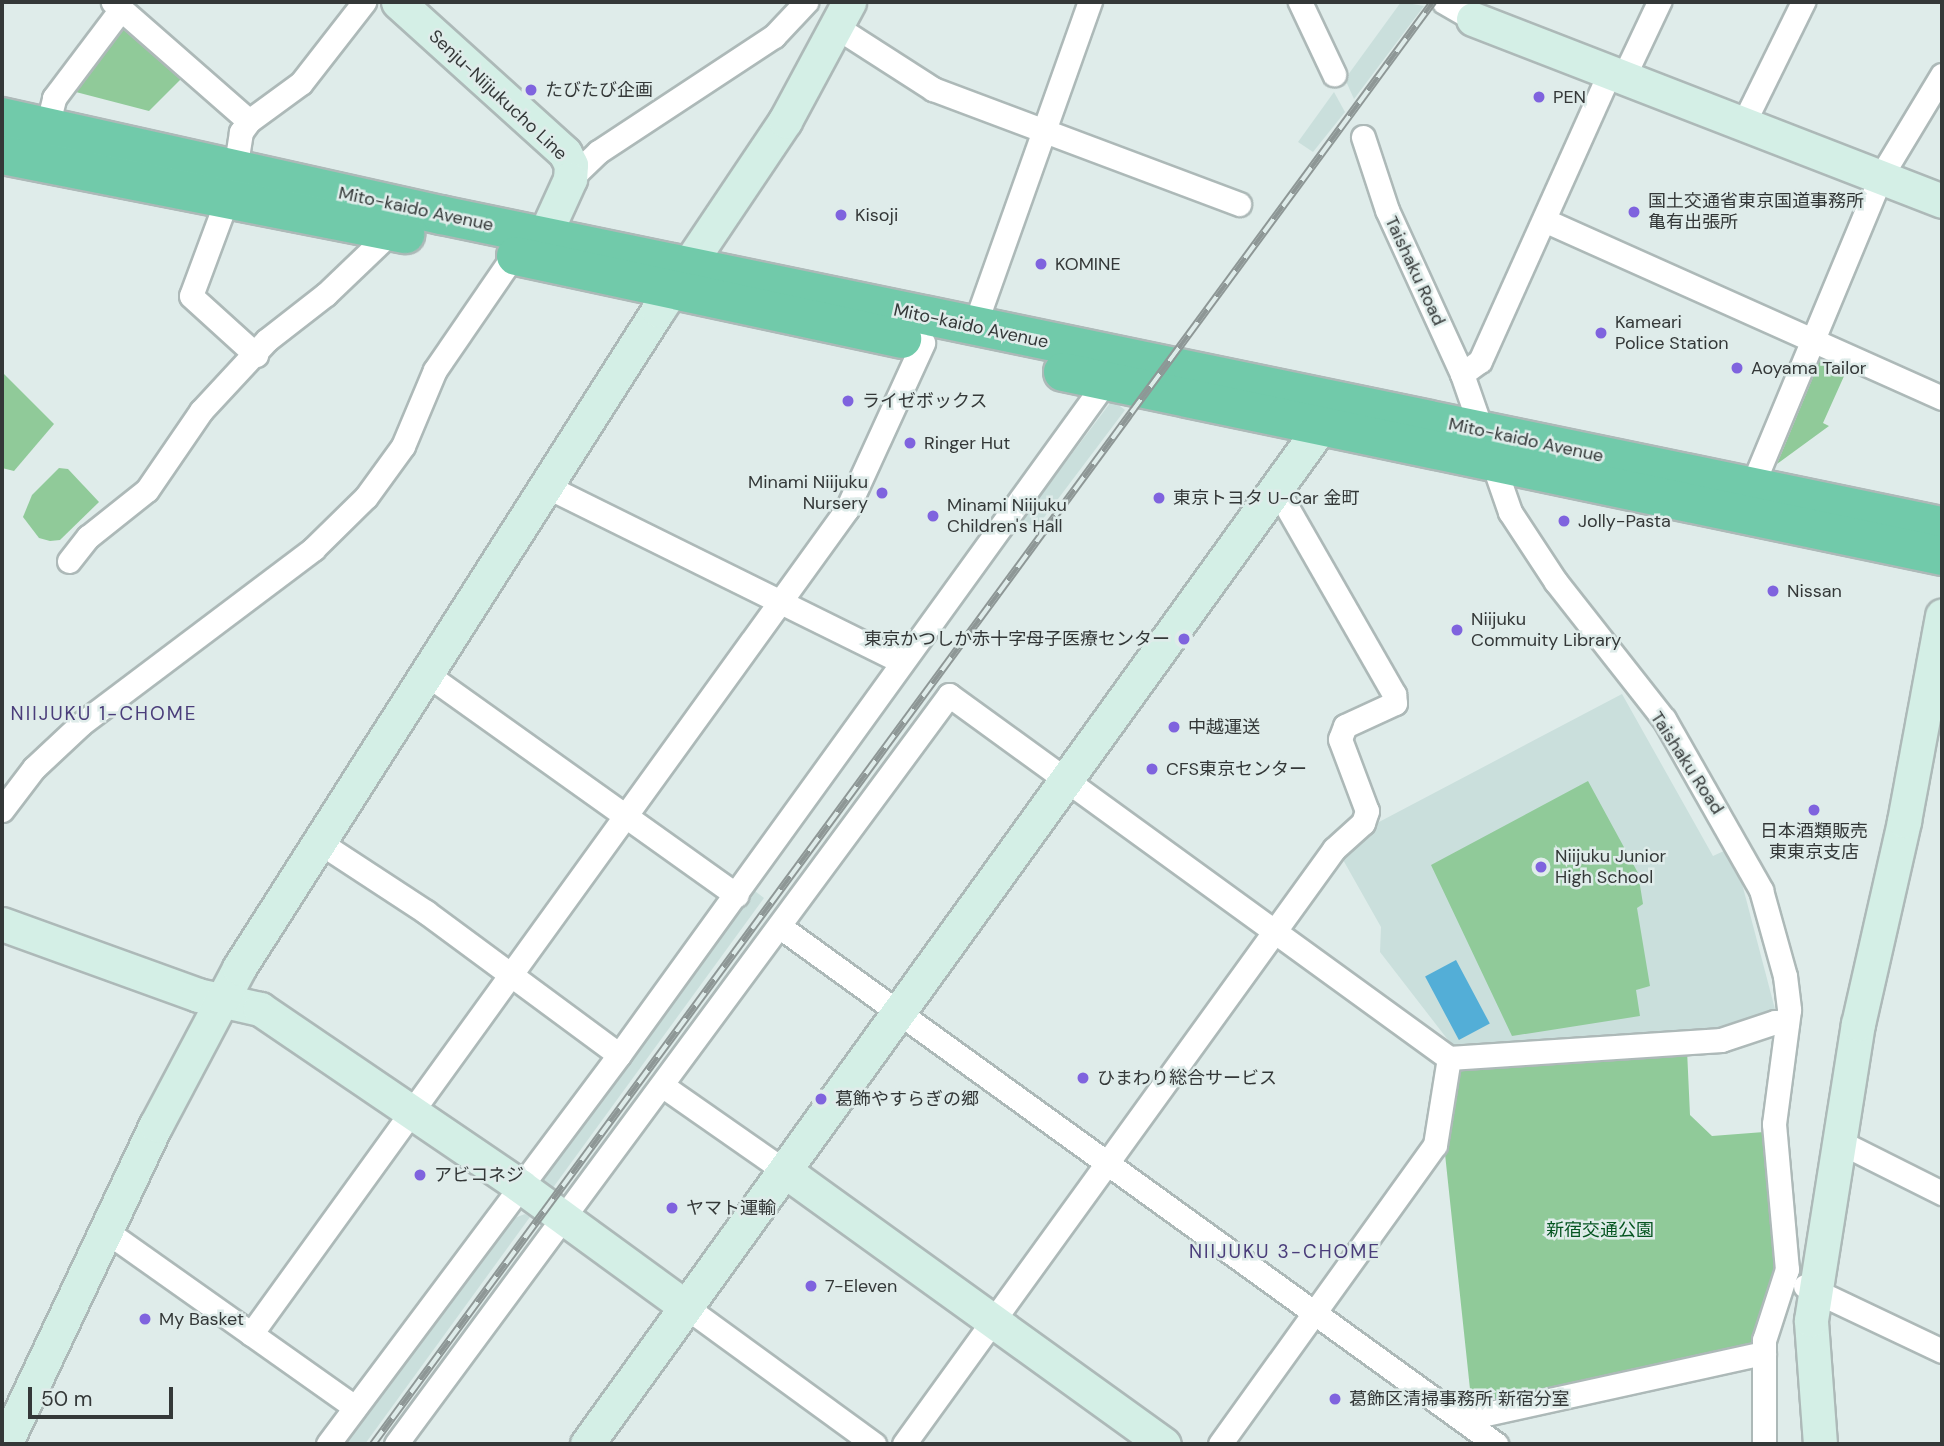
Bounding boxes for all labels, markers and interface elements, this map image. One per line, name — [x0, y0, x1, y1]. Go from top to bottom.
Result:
street label: Senju-Niijukucho Line — [424, 25, 572, 165]
place label: たびたび企画 — [545, 79, 653, 101]
marker: たびたび企画 — [523, 82, 539, 98]
place label: PEN — [1553, 86, 1586, 108]
marker: PEN — [1531, 89, 1547, 105]
street label: Mito-kaido Avenue — [337, 182, 495, 236]
place label: 国土交通省東京国道事務所 亀有出張所 — [1648, 191, 1864, 234]
place label: Kisoji — [855, 204, 898, 226]
marker: 国土交通省東京国道事務所 亀有出張所 — [1626, 204, 1642, 220]
marker: Kisoji — [833, 207, 849, 223]
street label: Taishaku Road — [1380, 213, 1450, 329]
place label: KOMINE — [1055, 253, 1121, 275]
marker: KOMINE — [1033, 256, 1049, 272]
street label: Mito-kaido Avenue — [892, 299, 1050, 353]
place label: Kameari Police Station — [1615, 312, 1729, 354]
marker: Kameari Police Station — [1593, 325, 1609, 341]
place label: Aoyama Tailor — [1751, 357, 1867, 379]
marker: Aoyama Tailor — [1729, 360, 1745, 376]
place label: ライゼボックス — [862, 390, 988, 412]
marker: ライゼボックス — [840, 393, 856, 409]
street label: Mito-kaido Avenue — [1447, 413, 1605, 467]
place label: Ringer Hut — [924, 432, 1010, 454]
marker: Ringer Hut — [902, 435, 918, 451]
place label: Minami Niijuku Nursery — [748, 472, 868, 514]
marker: Minami Niijuku Nursery — [874, 485, 890, 501]
place label: 東京トヨタ U-Car 金町 — [1173, 487, 1359, 509]
marker: 東京トヨタ U-Car 金町 — [1151, 490, 1167, 506]
place label: Minami Niijuku Children's Hall — [947, 495, 1067, 538]
marker: Minami Niijuku Children's Hall — [925, 508, 941, 524]
place label: Jolly-Pasta — [1578, 510, 1671, 532]
marker: Jolly-Pasta — [1556, 513, 1572, 529]
place label: Nissan — [1787, 580, 1842, 602]
marker: Nissan — [1765, 583, 1781, 599]
place label: Niijuku Commuity Library — [1471, 609, 1621, 652]
marker: Niijuku Commuity Library — [1449, 622, 1465, 638]
place label: 東京かつしか赤十字母子医療センター — [864, 628, 1170, 650]
marker: 東京かつしか赤十字母子医療センター — [1176, 631, 1192, 647]
district label: NIIJUKU 1-CHOME — [12, 703, 196, 725]
street label: Taishaku Road — [1646, 708, 1728, 818]
place label: 中越運送 — [1188, 716, 1260, 738]
marker: 中越運送 — [1166, 719, 1182, 735]
place label: CFS東京センター — [1166, 758, 1307, 780]
marker: CFS東京センター — [1144, 761, 1160, 777]
marker: 日本酒類販売 東東京支店 — [1806, 802, 1822, 818]
place label: 日本酒類販売 東東京支店 — [1760, 821, 1868, 864]
place label: Niijuku Junior High School — [1555, 846, 1666, 888]
marker: Niijuku Junior High School — [1533, 859, 1549, 875]
place label: ひまわり総合サービス — [1097, 1067, 1277, 1089]
marker: ひまわり総合サービス — [1075, 1070, 1091, 1086]
place label: 葛飾やすらぎの郷 — [835, 1088, 979, 1110]
marker: 葛飾やすらぎの郷 — [813, 1091, 829, 1107]
place label: アビコネジ — [434, 1164, 524, 1186]
marker: アビコネジ — [412, 1167, 428, 1183]
place label: ヤマト運輸 — [686, 1197, 776, 1219]
marker: ヤマト運輸 — [664, 1200, 680, 1216]
park label: 新宿交通公園 — [1546, 1219, 1654, 1241]
district label: NIIJUKU 3-CHOME — [1191, 1241, 1379, 1263]
place label: 7-Eleven — [825, 1275, 897, 1297]
marker: 7-Eleven — [803, 1278, 819, 1294]
place label: My Basket — [159, 1308, 244, 1330]
marker: My Basket — [137, 1311, 153, 1327]
scale bar — [32, 1372, 177, 1416]
text: 50 m — [41, 1385, 92, 1413]
place label: 葛飾区清掃事務所 新宿分室 — [1349, 1388, 1570, 1410]
marker: 葛飾区清掃事務所 新宿分室 — [1327, 1391, 1343, 1407]

